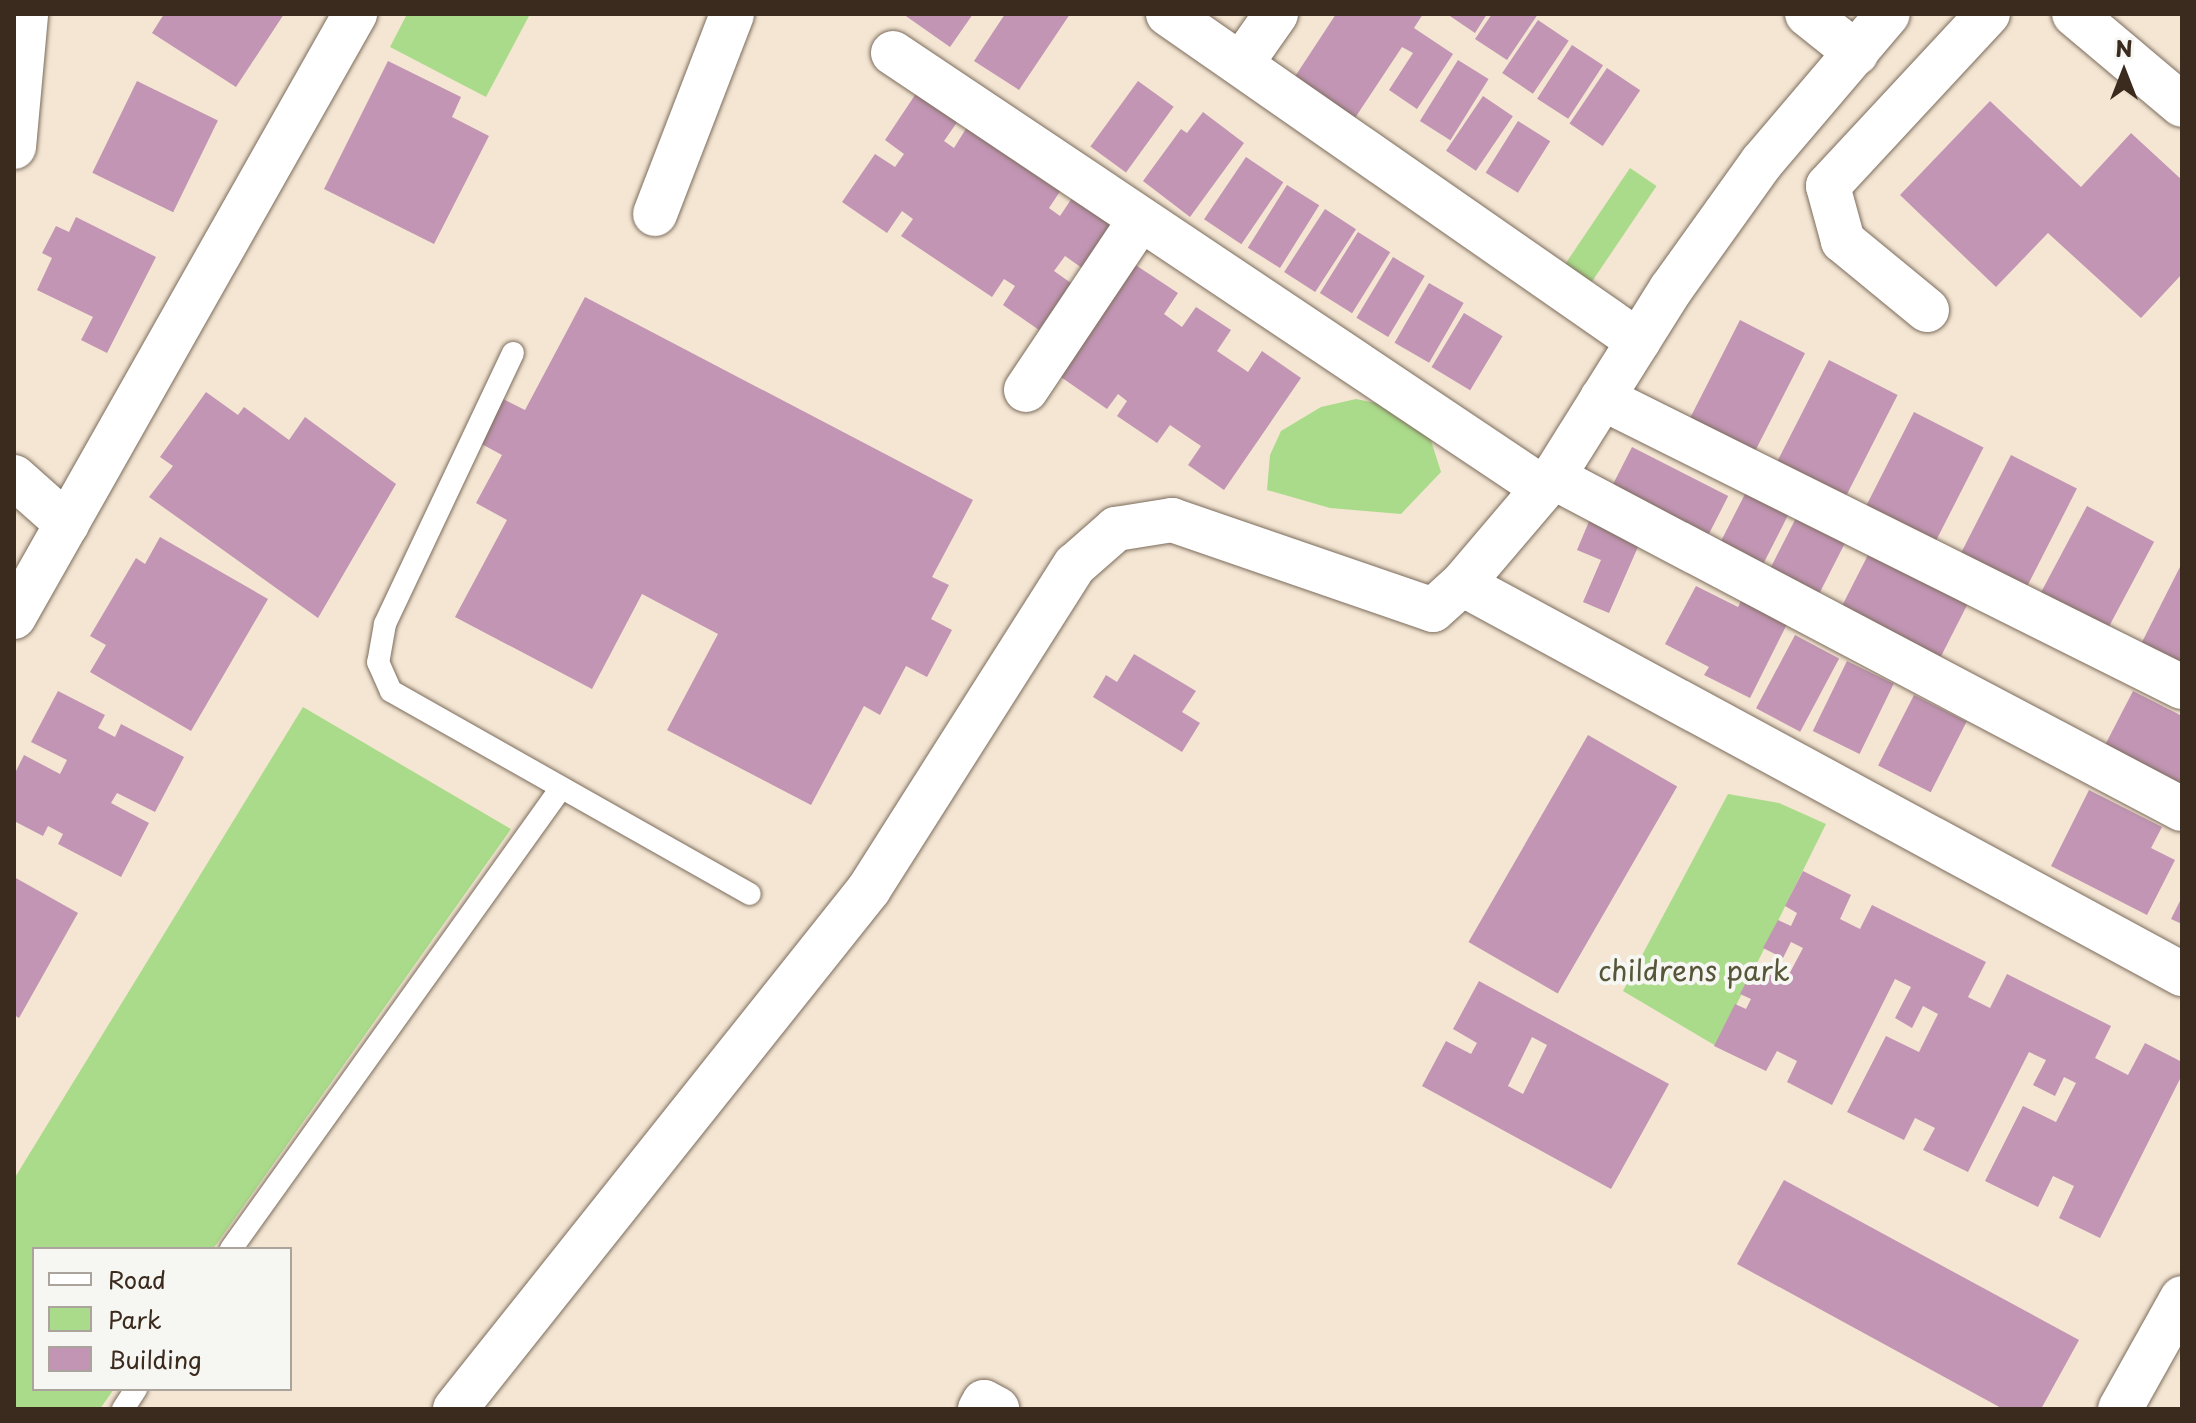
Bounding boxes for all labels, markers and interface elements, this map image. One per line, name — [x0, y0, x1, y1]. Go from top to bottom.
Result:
text: N — [2115, 31, 2133, 64]
north arrow — [2084, 32, 2164, 112]
park label: childrens park — [1599, 953, 1789, 987]
legend — [32, 1247, 292, 1391]
text: Road — [108, 1261, 166, 1297]
text: Park — [108, 1301, 162, 1337]
text: Building — [108, 1341, 202, 1377]

